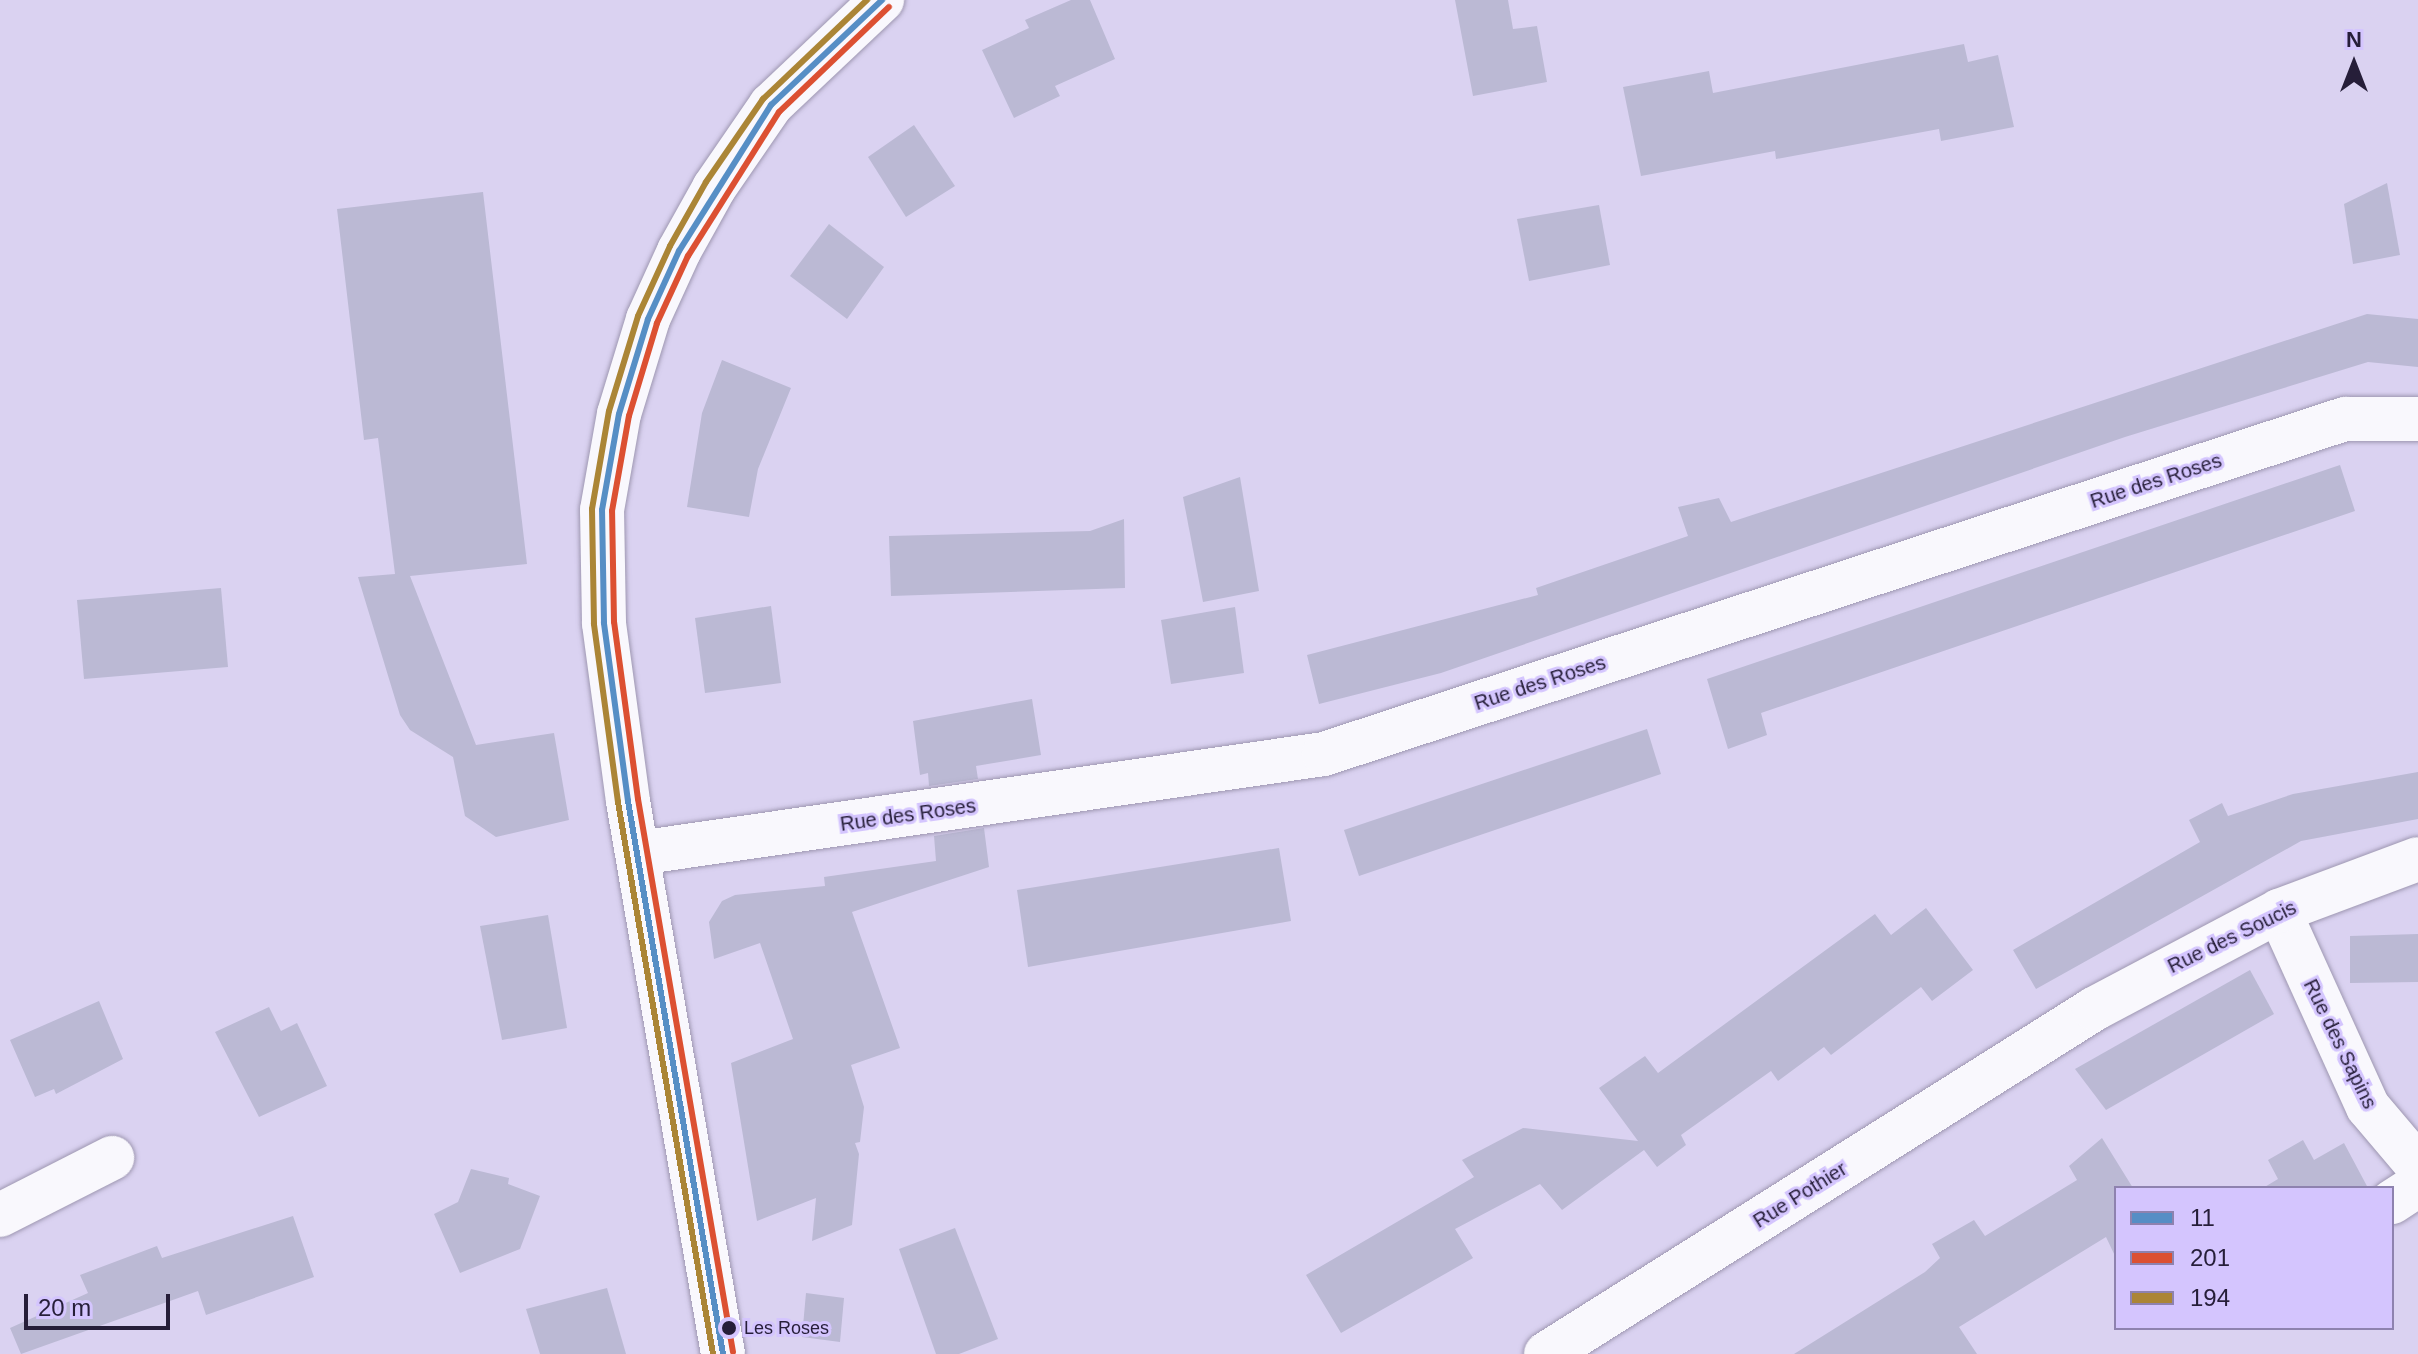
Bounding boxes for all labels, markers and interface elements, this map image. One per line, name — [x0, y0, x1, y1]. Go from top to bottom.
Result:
north arrow — [2314, 24, 2394, 104]
text: N — [2346, 27, 2362, 52]
street label: Rue des Roses — [2087, 448, 2225, 514]
street label: Rue des Roses — [1471, 650, 1609, 716]
street label: Rue des Roses — [839, 794, 977, 836]
street label: Rue des Soucis — [2164, 896, 2300, 978]
street label: Rue des Sapins — [2298, 975, 2382, 1113]
street label: Rue Pothier — [1749, 1157, 1851, 1233]
legend — [2114, 1186, 2394, 1330]
text: 11 — [2190, 1204, 2215, 1231]
text: 201 — [2190, 1244, 2230, 1271]
scale bar — [28, 1278, 174, 1328]
text: 194 — [2190, 1284, 2230, 1311]
text: 20 m — [38, 1294, 91, 1321]
place label: Les Roses — [744, 1317, 829, 1339]
marker: Les Roses — [721, 1320, 737, 1336]

